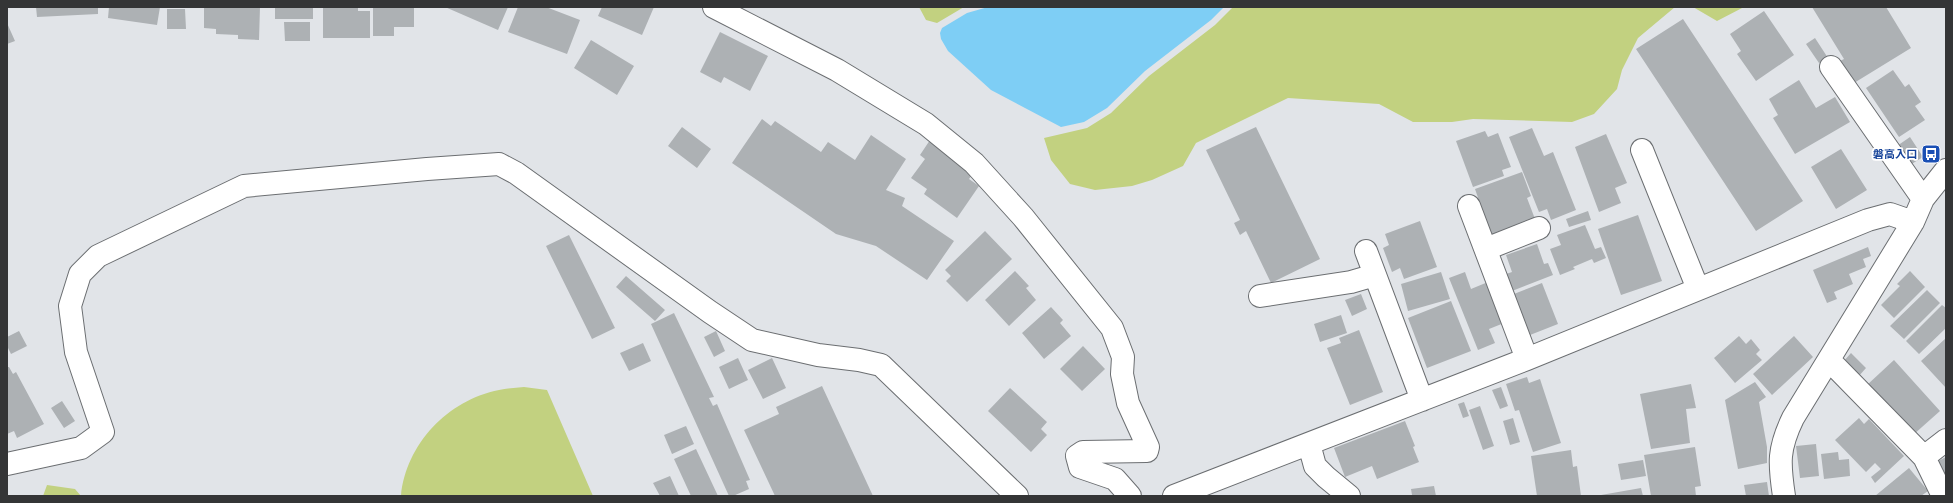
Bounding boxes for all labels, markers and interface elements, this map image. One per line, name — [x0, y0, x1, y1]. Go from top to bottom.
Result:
bus stop icon: 磐高入口 — [1920, 143, 1942, 165]
place label: 磐高入口 — [1873, 148, 1917, 161]

